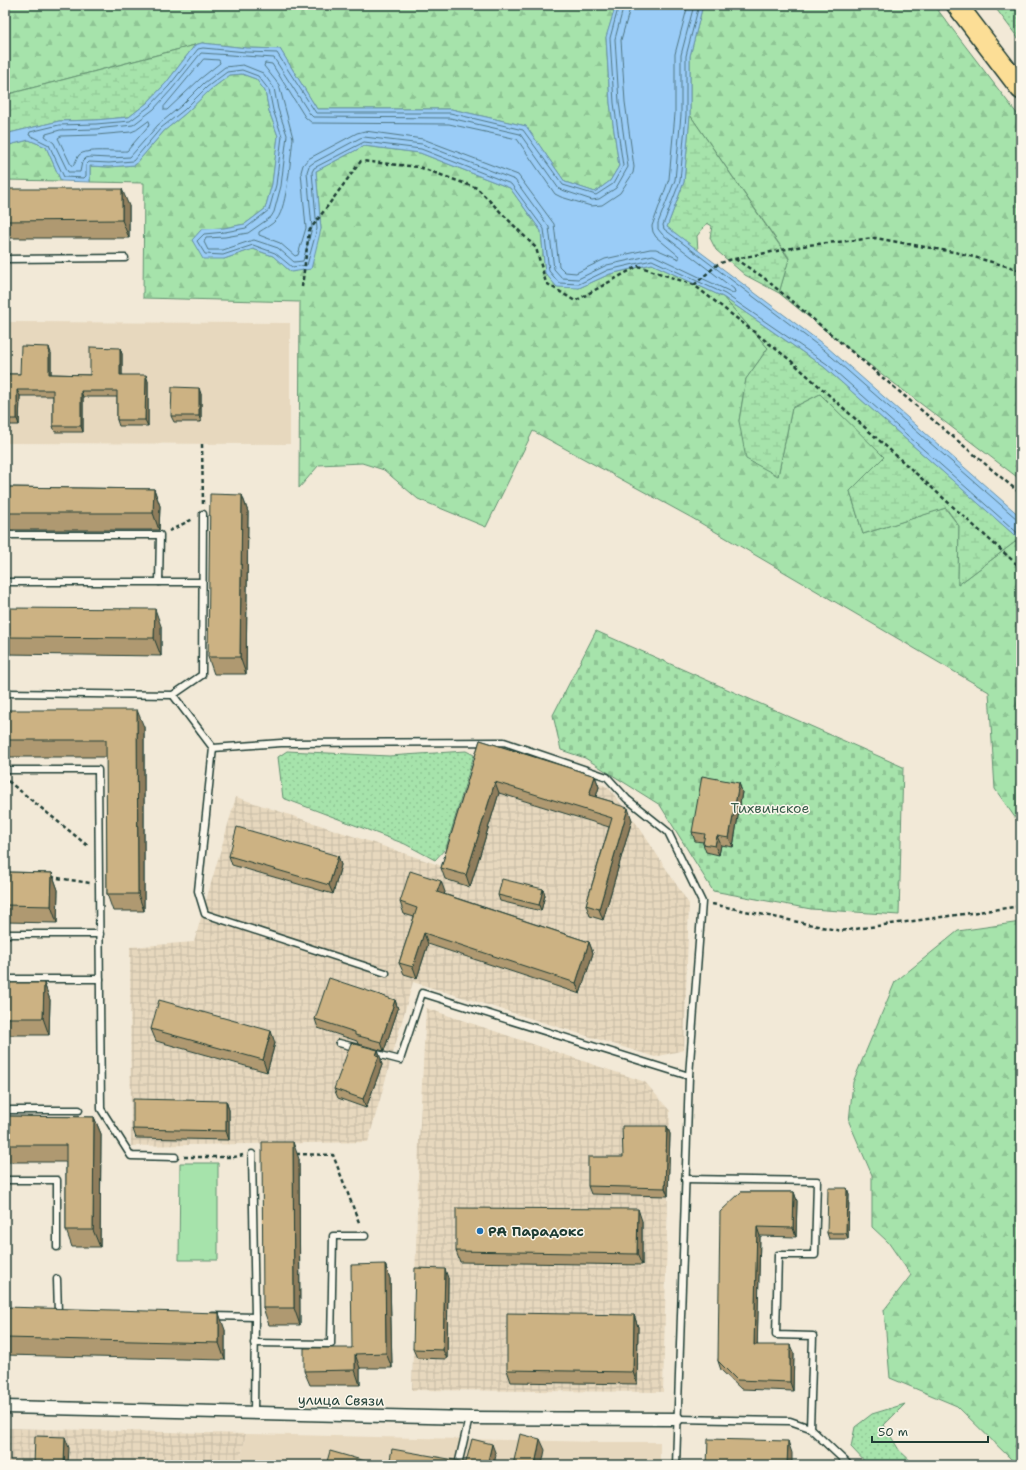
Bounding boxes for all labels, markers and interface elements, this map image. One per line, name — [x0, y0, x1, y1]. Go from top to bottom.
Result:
park label: Тихвинское — [731, 799, 809, 817]
place label: РА Парадокс — [488, 1222, 584, 1240]
marker: РА Парадокс — [475, 1226, 485, 1236]
street label: улица Связи — [298, 1390, 384, 1410]
scale bar — [872, 1418, 988, 1444]
text: 50 m — [878, 1424, 908, 1440]

